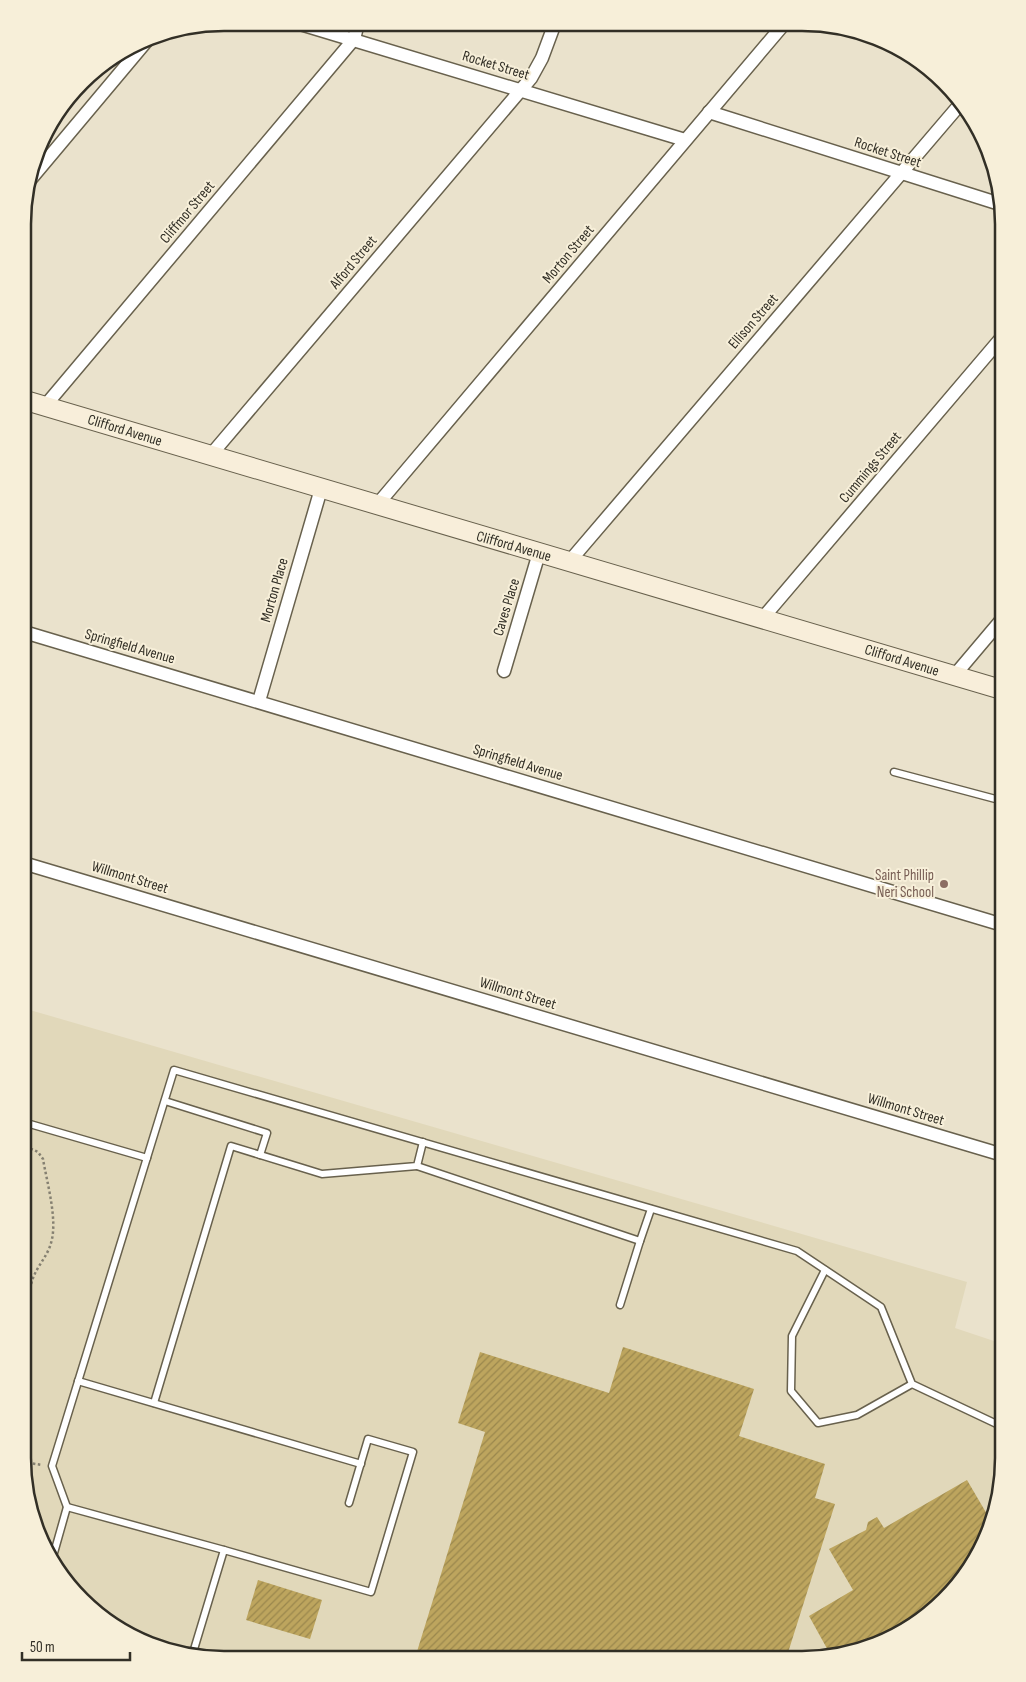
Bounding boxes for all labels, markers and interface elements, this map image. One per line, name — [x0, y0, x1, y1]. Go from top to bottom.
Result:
street label: Rocket Street — [460, 46, 532, 85]
street label: Rocket Street — [852, 133, 924, 172]
street label: Cliffmor Street — [156, 177, 219, 248]
street label: Morton Street — [538, 221, 599, 288]
street label: Alford Street — [325, 231, 381, 294]
street label: Ellison Street — [724, 290, 783, 353]
street label: Clifford Avenue — [85, 410, 164, 451]
street label: Cummings Street — [835, 427, 906, 507]
street label: Clifford Avenue — [474, 527, 554, 566]
street label: Morton Place — [256, 556, 293, 624]
street label: Caves Place — [489, 576, 524, 638]
street label: Springfield Avenue — [83, 625, 177, 668]
street label: Clifford Avenue — [862, 640, 941, 681]
street label: Springfield Avenue — [471, 740, 565, 785]
street label: Willmont Street — [89, 857, 171, 898]
place label: Saint Phillip Neri School — [875, 866, 934, 902]
marker: Saint Phillip Neri School — [938, 878, 950, 890]
street label: Willmont Street — [477, 973, 559, 1014]
street label: Willmont Street — [865, 1089, 947, 1130]
scale bar — [22, 1630, 130, 1662]
text: 50 m — [30, 1638, 55, 1657]

